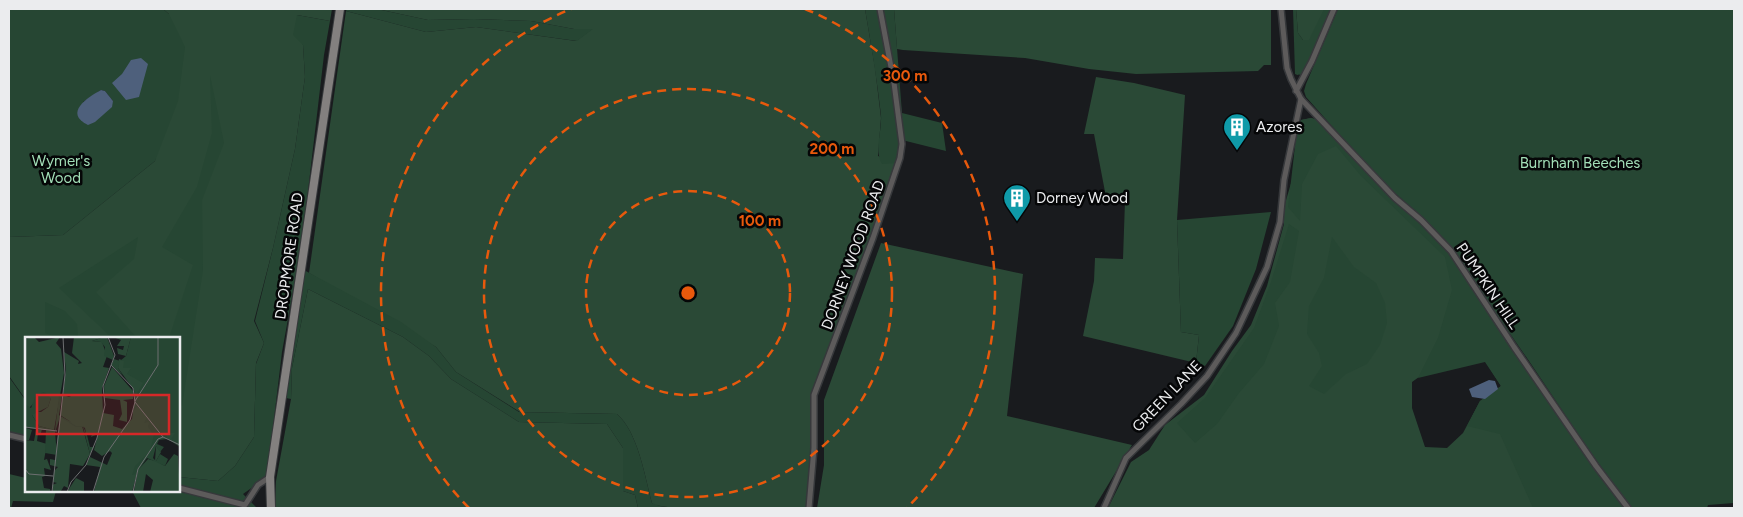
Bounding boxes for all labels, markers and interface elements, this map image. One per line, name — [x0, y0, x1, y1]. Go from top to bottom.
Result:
text: 300 m — [883, 67, 927, 85]
building icon: Azores — [1222, 112, 1252, 151]
place label: Azores — [1256, 118, 1302, 136]
text: 200 m — [810, 140, 854, 158]
park label: Wymer's Wood — [32, 152, 90, 187]
park label: Burnham Beeches — [1520, 154, 1640, 172]
street label: DORNEY WOOD ROAD — [818, 178, 888, 332]
building icon: Dorney Wood — [1002, 183, 1032, 222]
place label: Dorney Wood — [1036, 189, 1128, 207]
street label: DROPMORE ROAD — [271, 191, 307, 321]
text: 100 m — [739, 212, 781, 230]
street label: PUMPKIN HILL — [1453, 239, 1524, 333]
centre of rings — [679, 284, 697, 302]
inset map — [25, 337, 180, 492]
street label: GREEN LANE — [1128, 357, 1206, 435]

